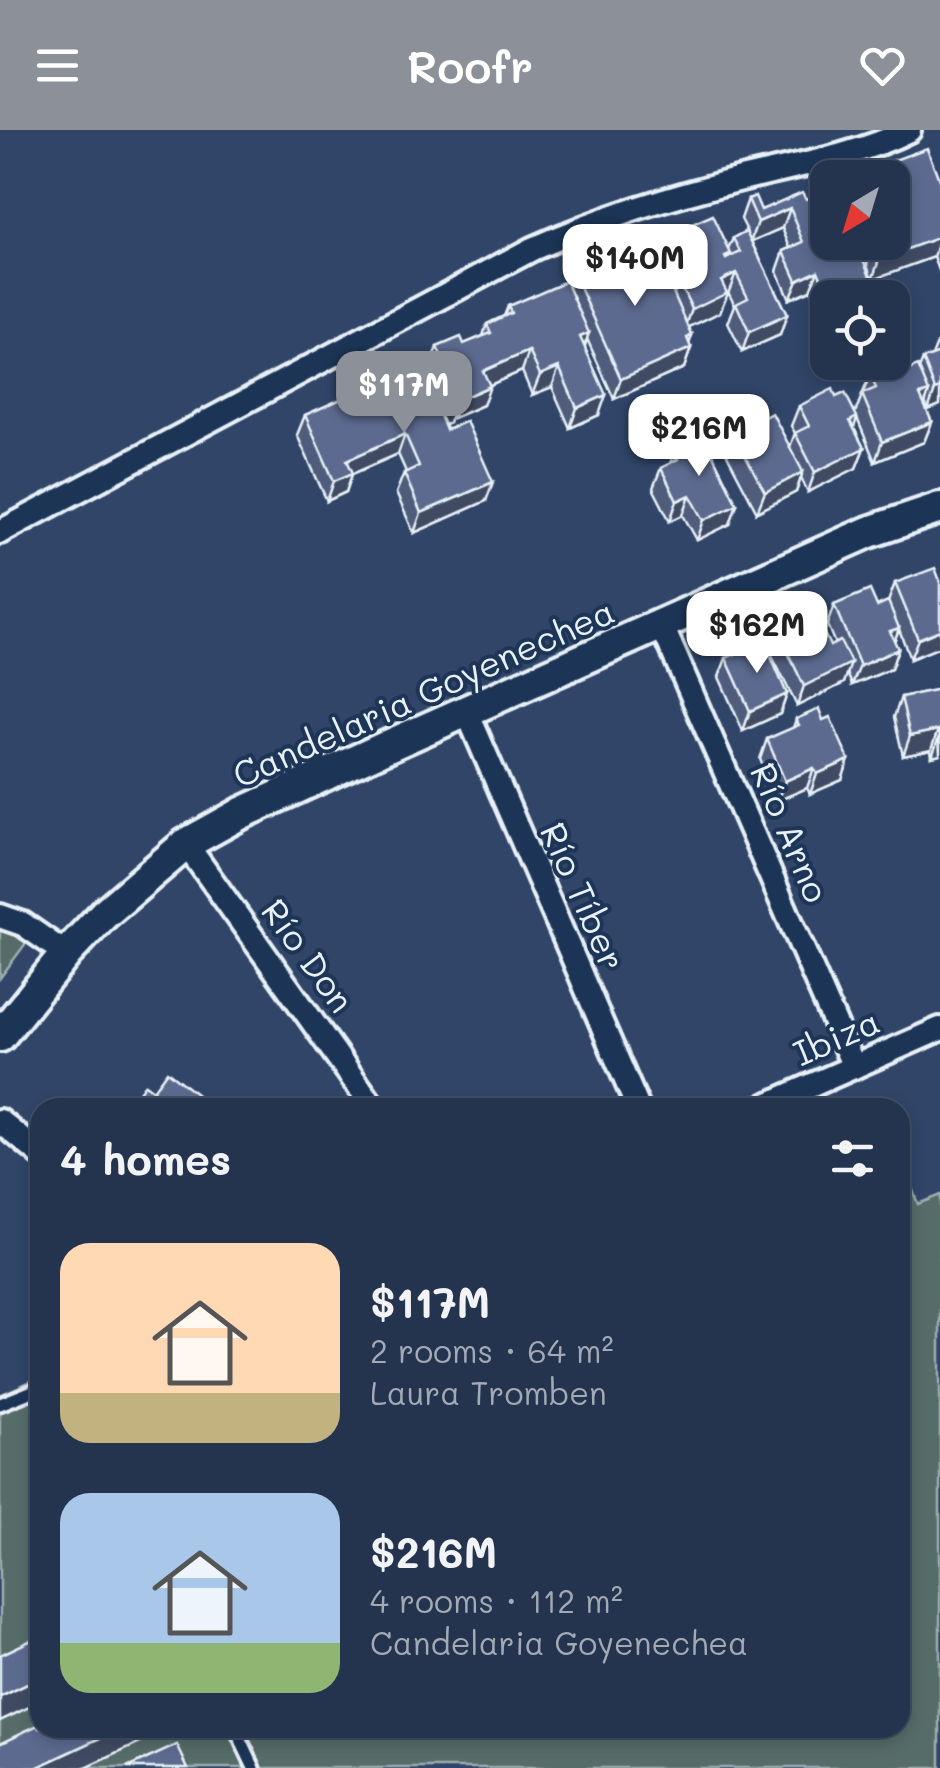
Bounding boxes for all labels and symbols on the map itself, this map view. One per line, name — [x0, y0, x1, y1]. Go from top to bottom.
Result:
north arrow — [810, 160, 910, 260]
pin: $140M — [565, 224, 705, 309]
pin: $117M — [334, 351, 474, 436]
pin: $216M — [629, 394, 769, 479]
street label: Candelaria Goyenechea — [225, 587, 621, 797]
pin: $162M — [687, 591, 827, 676]
street label: Río Arno — [741, 755, 841, 909]
street label: Río Tíber — [531, 815, 637, 977]
street label: Río Don — [252, 889, 366, 1021]
street label: Ibiza — [786, 997, 886, 1075]

